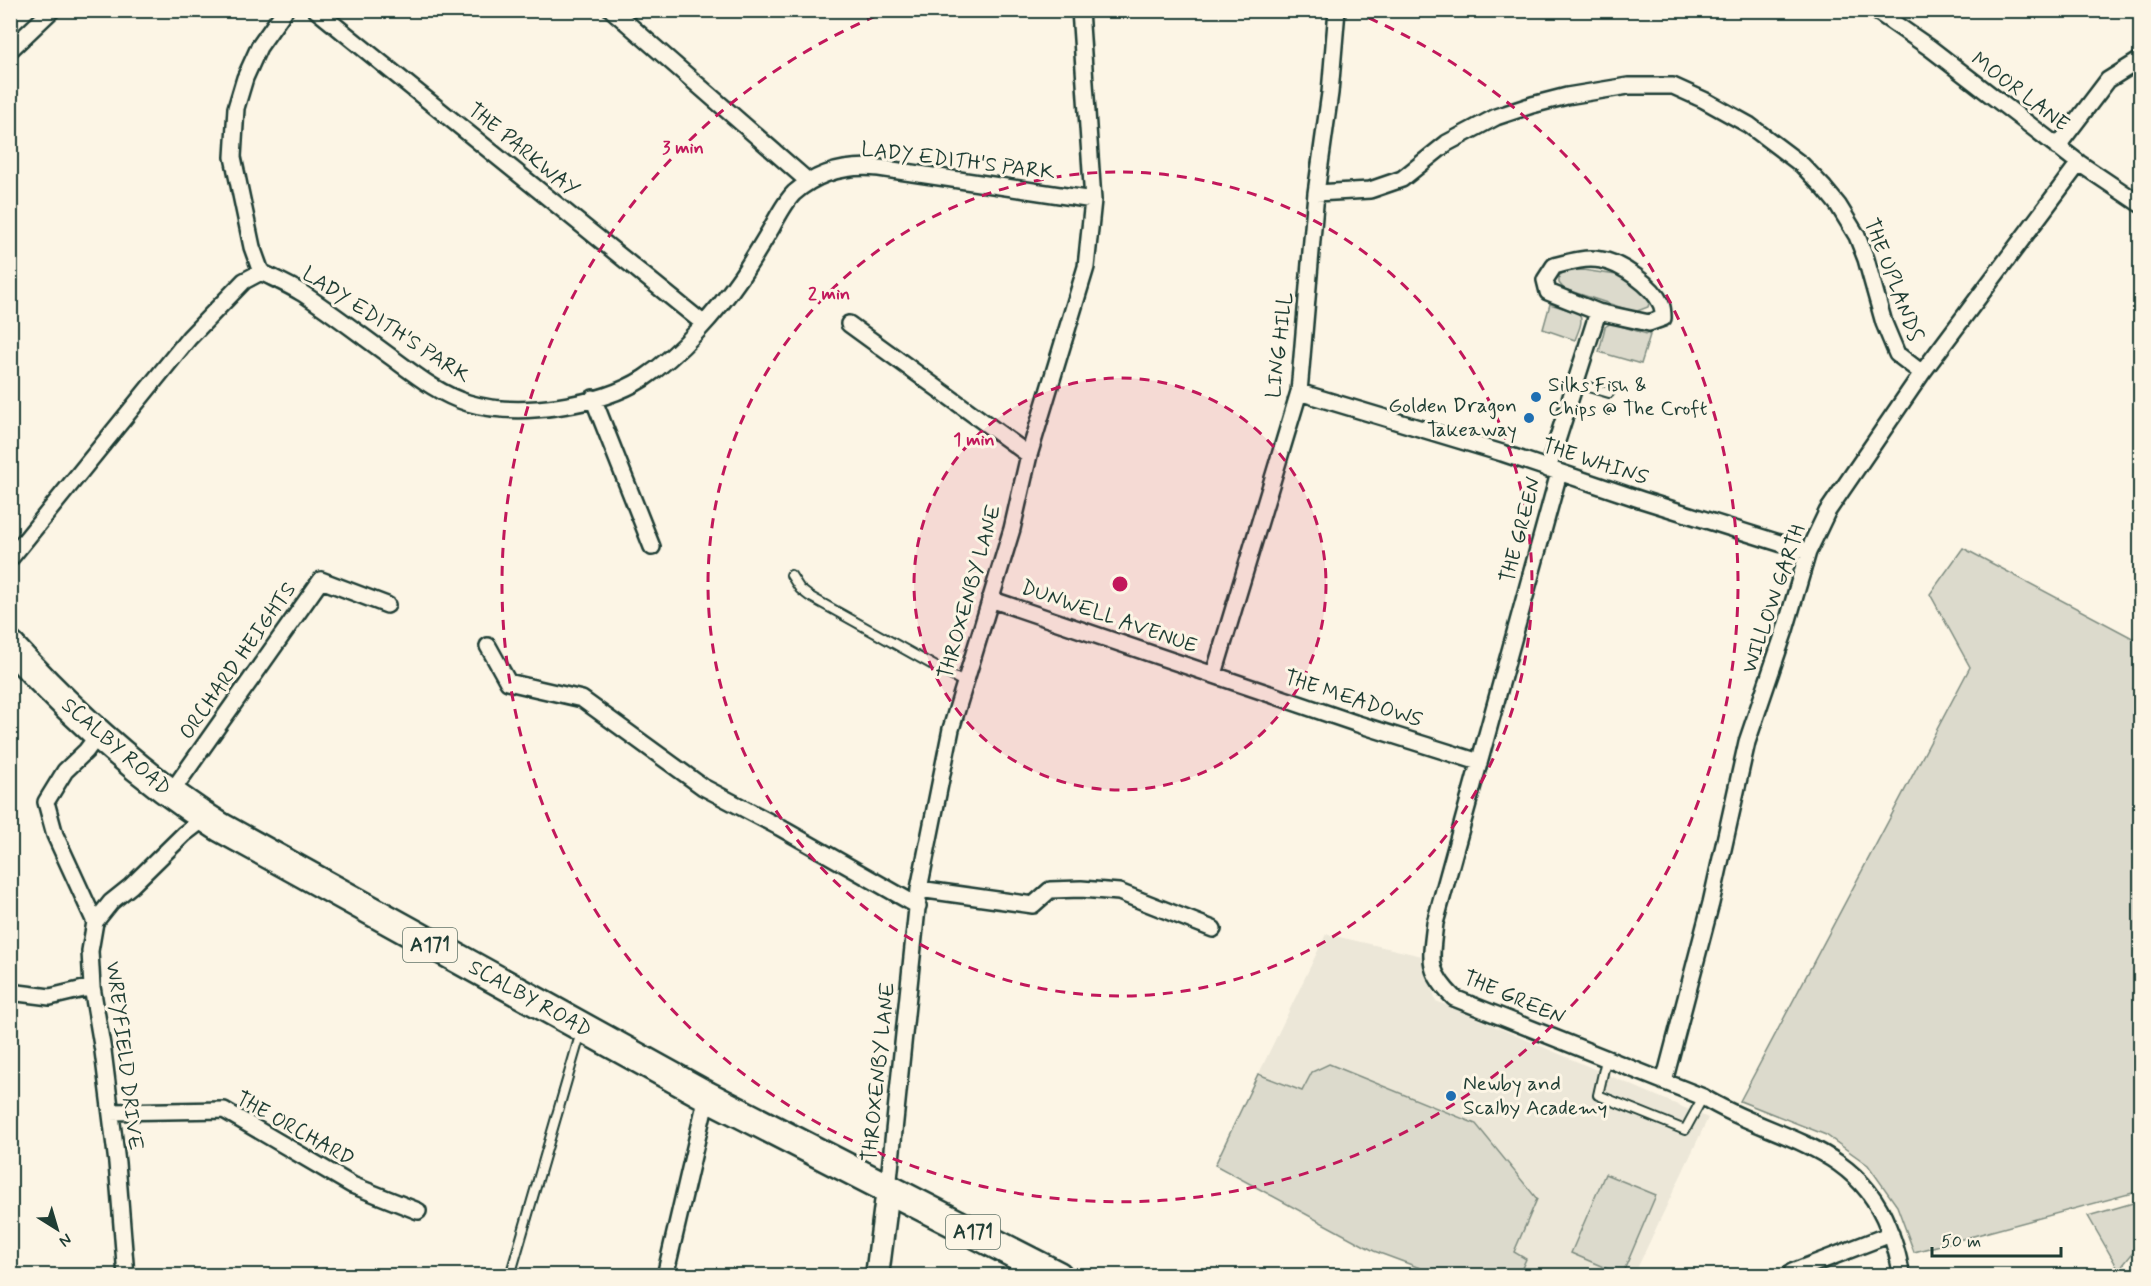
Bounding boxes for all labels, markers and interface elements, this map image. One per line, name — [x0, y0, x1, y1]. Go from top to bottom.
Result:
street label: MOOR LANE — [1965, 46, 2075, 138]
street label: THE PARKWAY — [461, 96, 585, 204]
street label: LADY EDITH'S PARK — [860, 135, 1057, 187]
text: 3 min — [662, 136, 704, 160]
street label: THE UPLANDS — [1857, 214, 1929, 346]
street label: LADY EDITH'S PARK — [297, 260, 476, 390]
text: 2 min — [808, 282, 850, 306]
street label: LING HILL — [1260, 290, 1300, 400]
place label: Silks Fish & Chips @ The Croft — [1548, 371, 1708, 423]
marker: Silks Fish & Chips @ The Croft — [1529, 390, 1543, 404]
place label: Golden Dragon Takeaway — [1388, 392, 1517, 444]
marker: Golden Dragon Takeaway — [1522, 411, 1536, 425]
text: 1 min — [953, 428, 995, 452]
street label: THE WHINS — [1538, 432, 1652, 492]
street label: THE GREEN — [1493, 474, 1549, 586]
street label: THROXENBY LANE — [932, 501, 1008, 683]
street label: WILLOW GARTH — [1735, 521, 1813, 677]
street label: DUNWELL AVENUE — [1017, 574, 1201, 660]
centre of rings — [1110, 574, 1130, 594]
street label: ORCHARD HEIGHTS — [173, 577, 303, 745]
street label: THE MEADOWS — [1280, 664, 1426, 735]
street label: SCALBY ROAD — [55, 692, 177, 802]
road number: A171 — [403, 928, 457, 962]
street label: SCALBY ROAD — [463, 954, 597, 1044]
street label: WREYFIELD DRIVE — [99, 960, 149, 1152]
street label: THE GREEN — [1459, 964, 1569, 1032]
street label: THROXENBY LANE — [856, 981, 902, 1163]
place label: Newby and Scalby Academy — [1463, 1070, 1608, 1122]
street label: THE ORCHARD — [231, 1085, 359, 1173]
marker: Newby and Scalby Academy — [1444, 1089, 1458, 1103]
north arrow — [27, 1199, 87, 1259]
road number: A171 — [946, 1215, 1000, 1249]
scale bar — [1932, 1220, 2061, 1258]
text: N — [55, 1228, 76, 1251]
text: 50 m — [1941, 1230, 1981, 1254]

